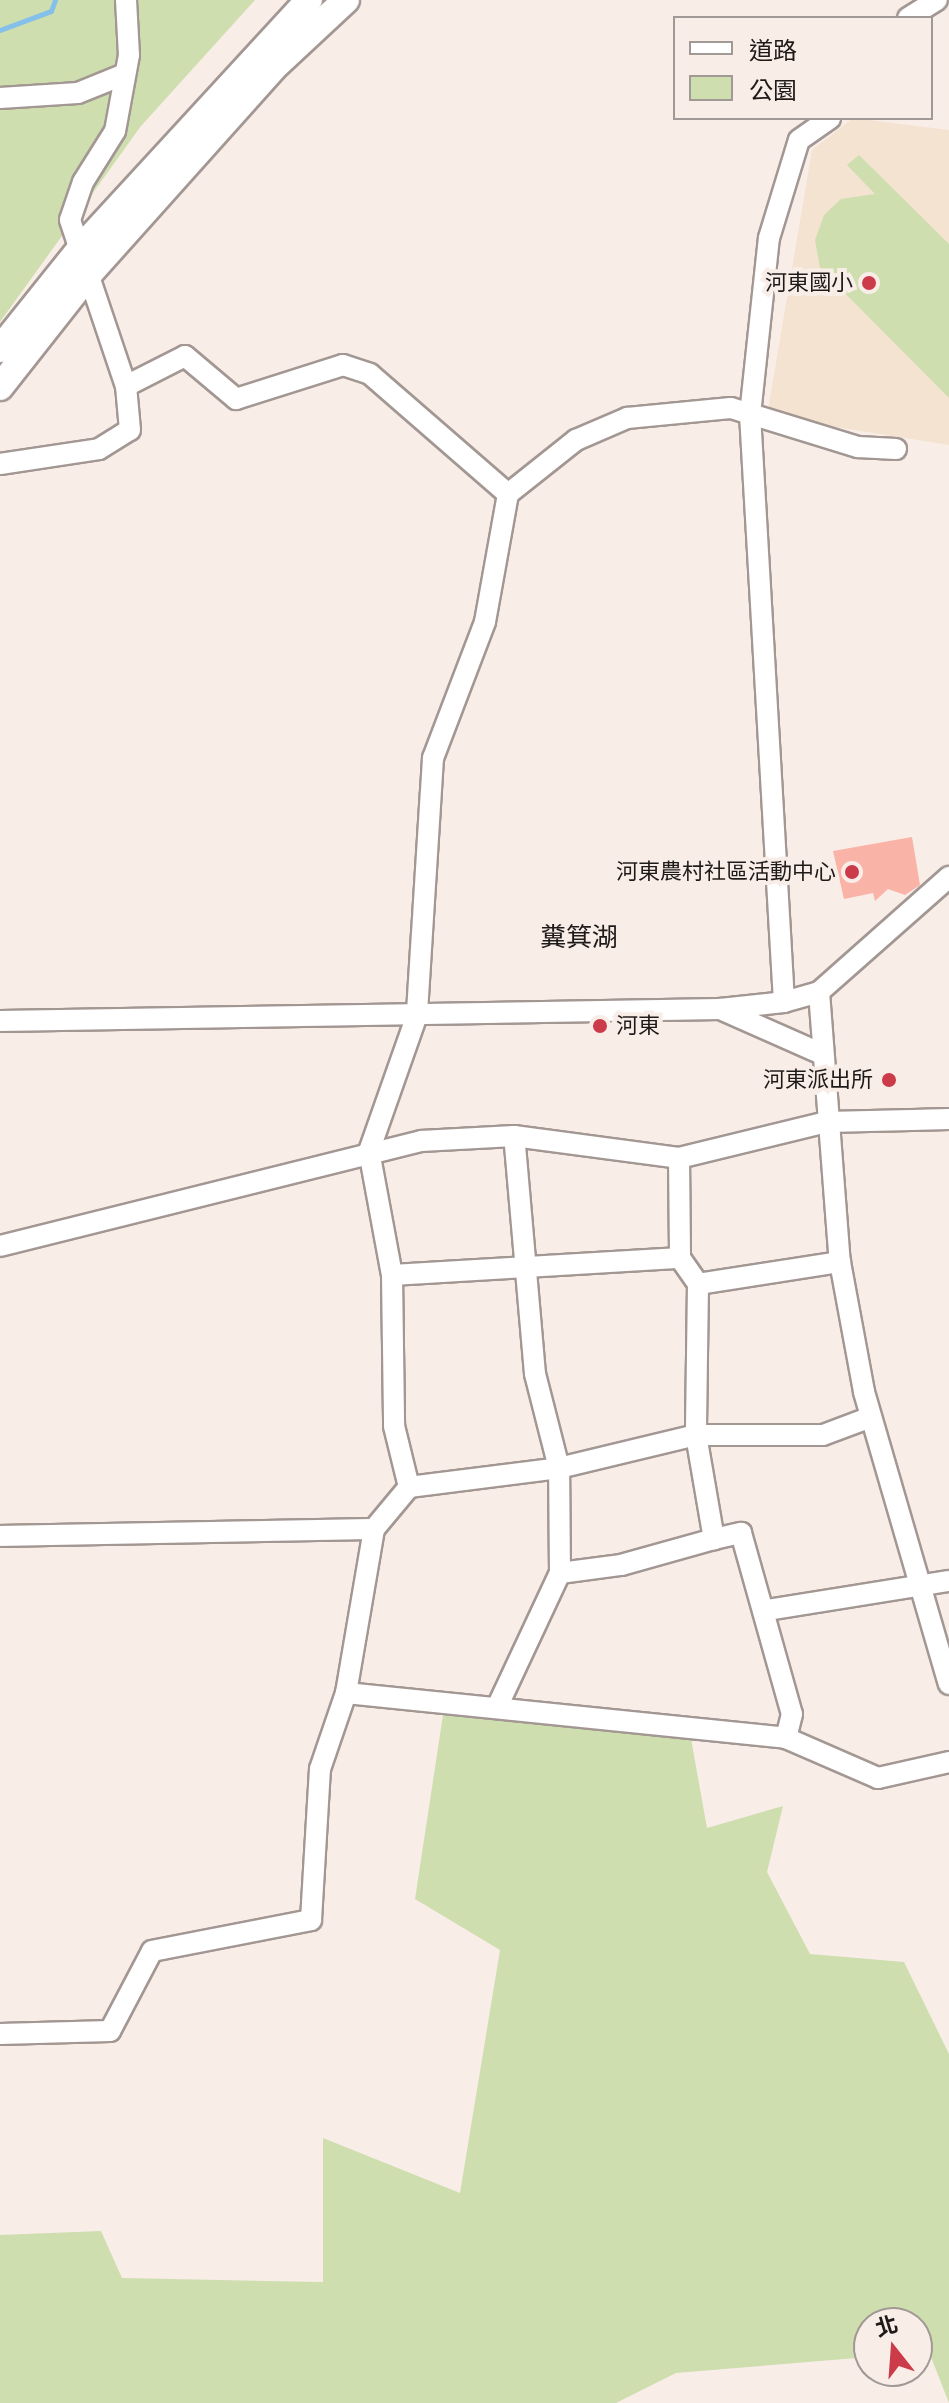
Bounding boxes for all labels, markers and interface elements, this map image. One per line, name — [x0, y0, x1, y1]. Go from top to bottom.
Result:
legend — [673, 16, 933, 120]
text: 道路 — [749, 35, 797, 66]
text: 公園 — [749, 75, 797, 106]
place label: 河東國小 — [765, 270, 853, 296]
marker: 河東國小 — [860, 274, 878, 292]
place label: 河東農村社區活動中心 — [616, 859, 836, 885]
marker: 河東農村社區活動中心 — [843, 863, 861, 881]
district label: 糞箕湖 — [540, 921, 618, 953]
place label: 河東 — [616, 1013, 660, 1039]
marker: 河東 — [591, 1017, 609, 1035]
place label: 河東派出所 — [763, 1067, 873, 1093]
marker: 河東派出所 — [880, 1071, 898, 1089]
north arrow — [853, 2307, 933, 2387]
text: 北 — [872, 2309, 901, 2343]

